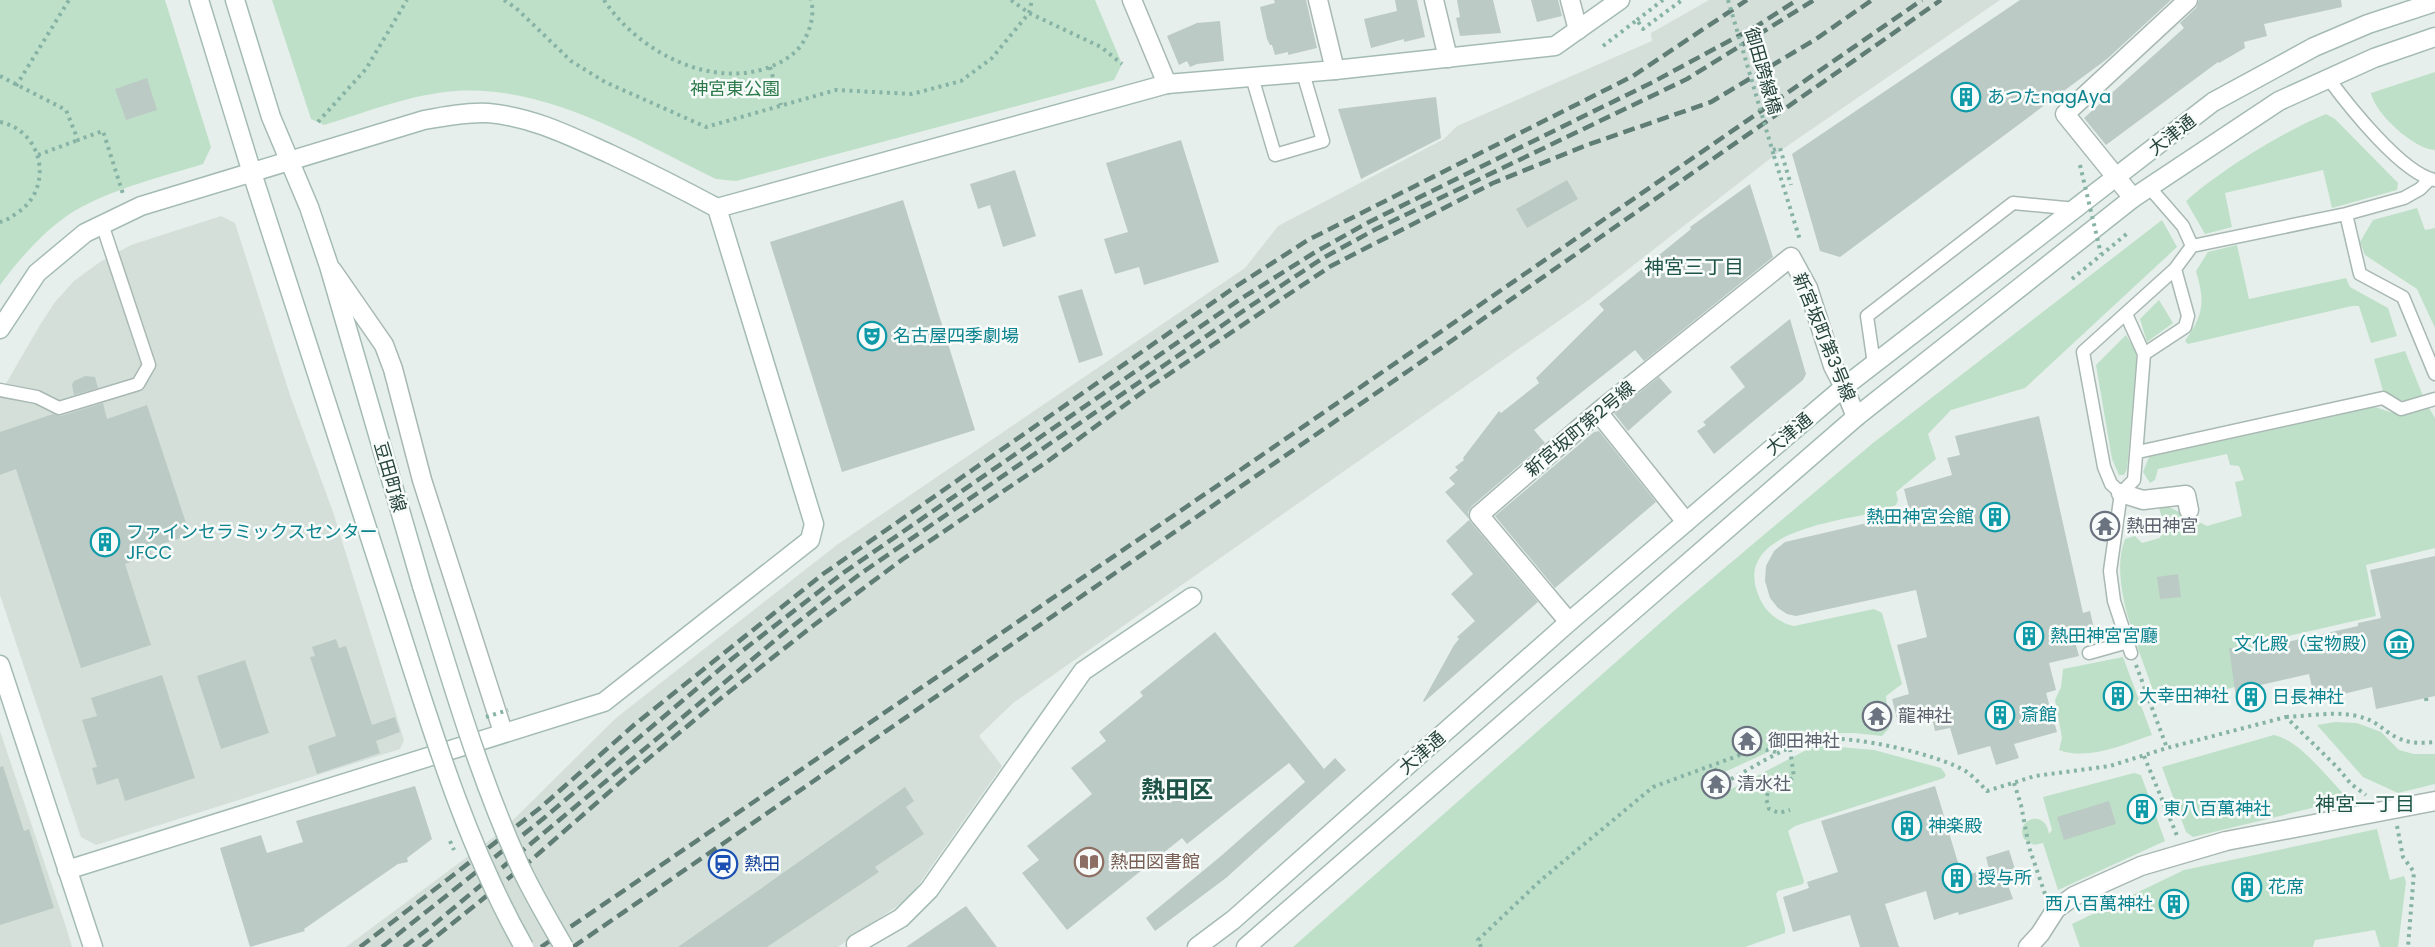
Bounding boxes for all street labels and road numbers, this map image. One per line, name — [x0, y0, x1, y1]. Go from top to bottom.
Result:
street label: 御田跨線橋 — [1739, 24, 1788, 118]
street label: 大津通 — [2143, 108, 2201, 161]
street label: 新宮坂町第3号線 — [1787, 269, 1862, 405]
street label: 新宮坂町第2号線 — [1519, 375, 1640, 482]
street label: 大津通 — [1760, 407, 1817, 461]
street label: 豆田町線 — [369, 439, 412, 515]
street label: 大津通 — [1393, 725, 1450, 780]

